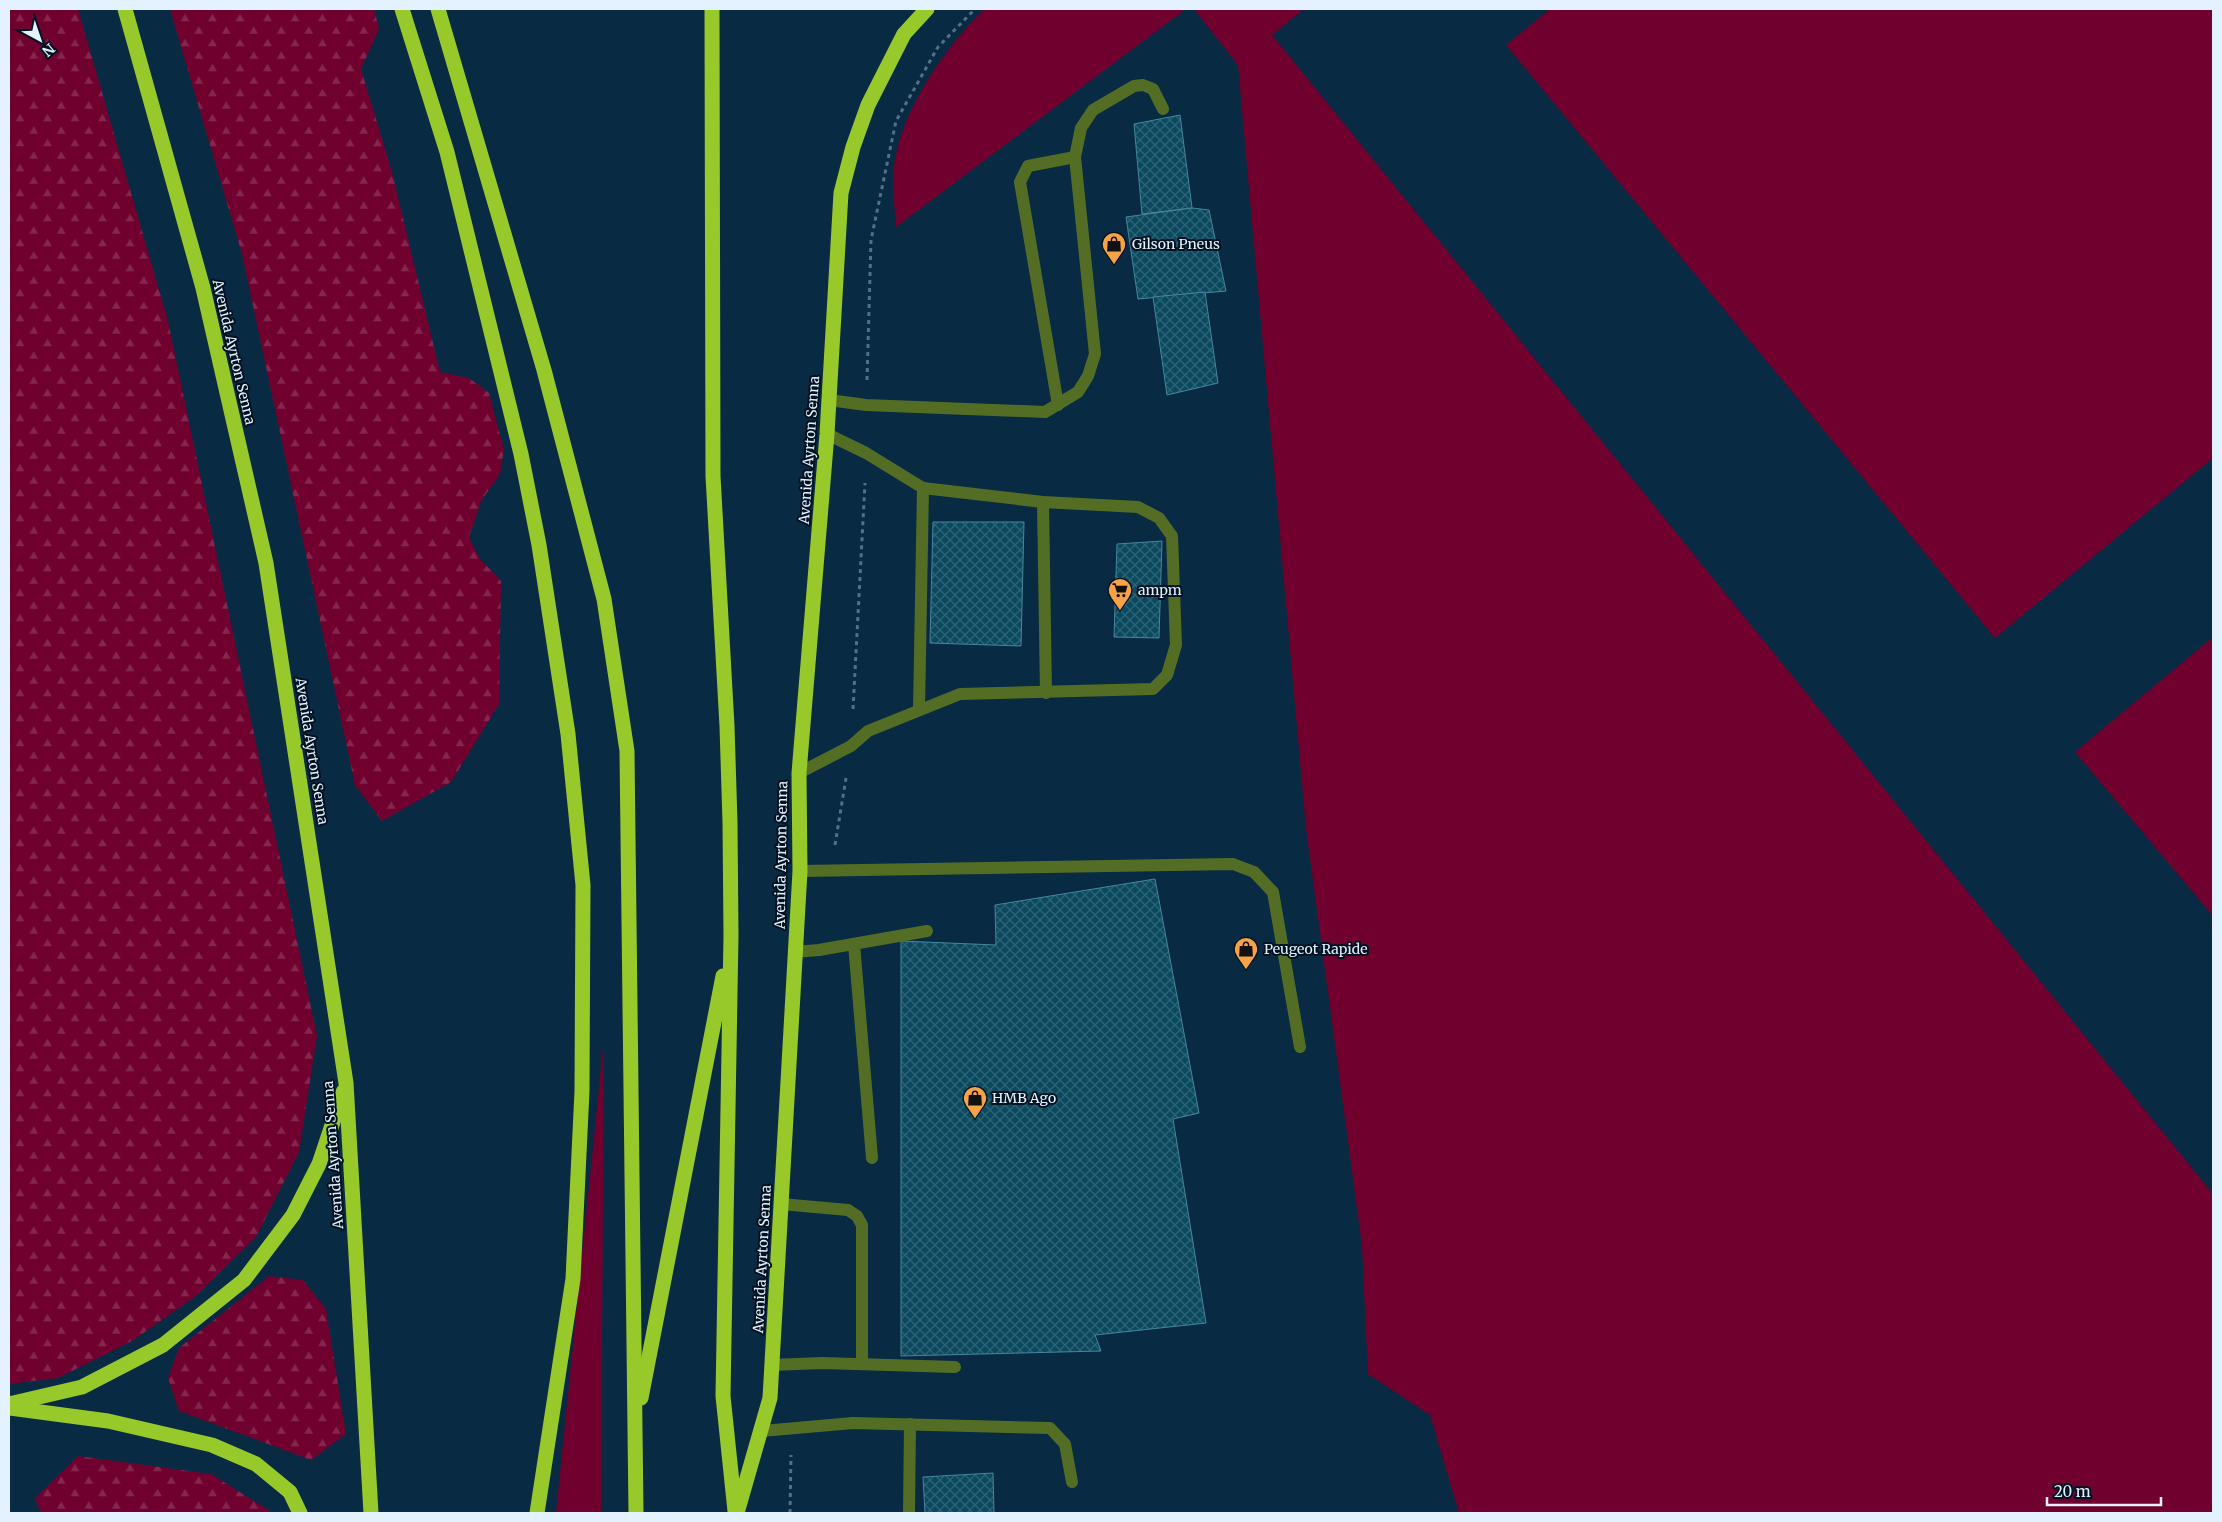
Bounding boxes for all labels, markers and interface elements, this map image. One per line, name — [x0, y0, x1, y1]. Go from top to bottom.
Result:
north arrow — [15, 15, 65, 65]
text: N — [38, 40, 58, 60]
shop icon: Gilson Pneus — [1101, 231, 1127, 265]
place label: Gilson Pneus — [1132, 235, 1220, 253]
street label: Avenida Ayrton Senna — [208, 277, 260, 427]
street label: Avenida Ayrton Senna — [795, 375, 823, 526]
supermarket icon: ampm — [1107, 577, 1133, 611]
place label: ampm — [1138, 581, 1182, 599]
street label: Avenida Ayrton Senna — [291, 675, 333, 826]
street label: Avenida Ayrton Senna — [771, 780, 791, 930]
shop icon: Peugeot Rapide — [1233, 936, 1259, 970]
place label: Peugeot Rapide — [1264, 940, 1368, 958]
street label: Avenida Ayrton Senna — [319, 1080, 347, 1231]
shop icon: HMB Ago — [962, 1085, 988, 1119]
place label: HMB Ago — [992, 1089, 1056, 1107]
street label: Avenida Ayrton Senna — [749, 1184, 775, 1335]
scale bar — [2047, 1474, 2161, 1506]
text: 20 m — [2054, 1482, 2091, 1501]

